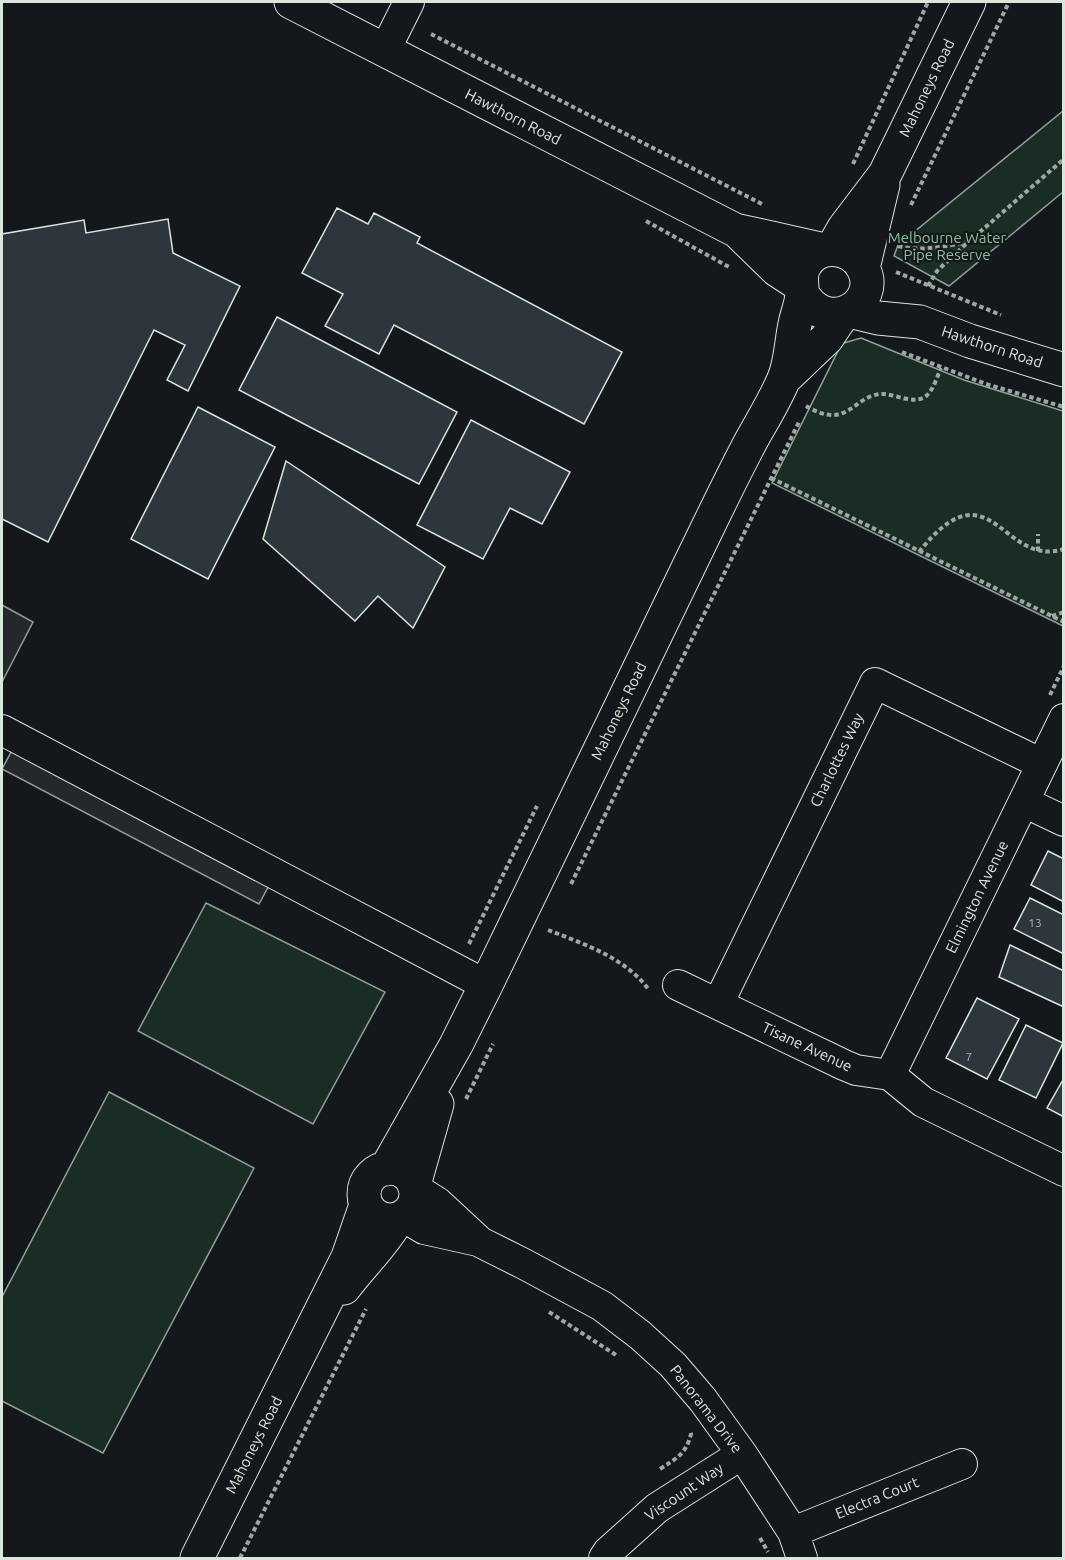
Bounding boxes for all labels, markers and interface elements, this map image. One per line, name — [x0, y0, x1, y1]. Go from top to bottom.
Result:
street label: Mahoneys Road — [896, 36, 958, 139]
street label: Hawthorn Road — [462, 85, 564, 148]
park label: Melbourne Water Pipe Reserve — [888, 229, 1007, 263]
street label: Hawthorn Road — [939, 322, 1045, 371]
street label: Mahoneys Road — [588, 659, 650, 762]
street label: Charlottes Way — [806, 710, 867, 810]
street label: Elmington Avenue — [942, 838, 1011, 956]
house number: 13 — [1028, 916, 1042, 929]
street label: Tisane Avenue — [760, 1018, 855, 1075]
house number: 7 — [966, 1050, 972, 1063]
street label: Panorama Drive — [667, 1361, 746, 1456]
street label: Mahoneys Road — [222, 1393, 285, 1496]
street label: Viscount Way — [641, 1459, 726, 1524]
street label: Electra Court — [833, 1473, 921, 1522]

